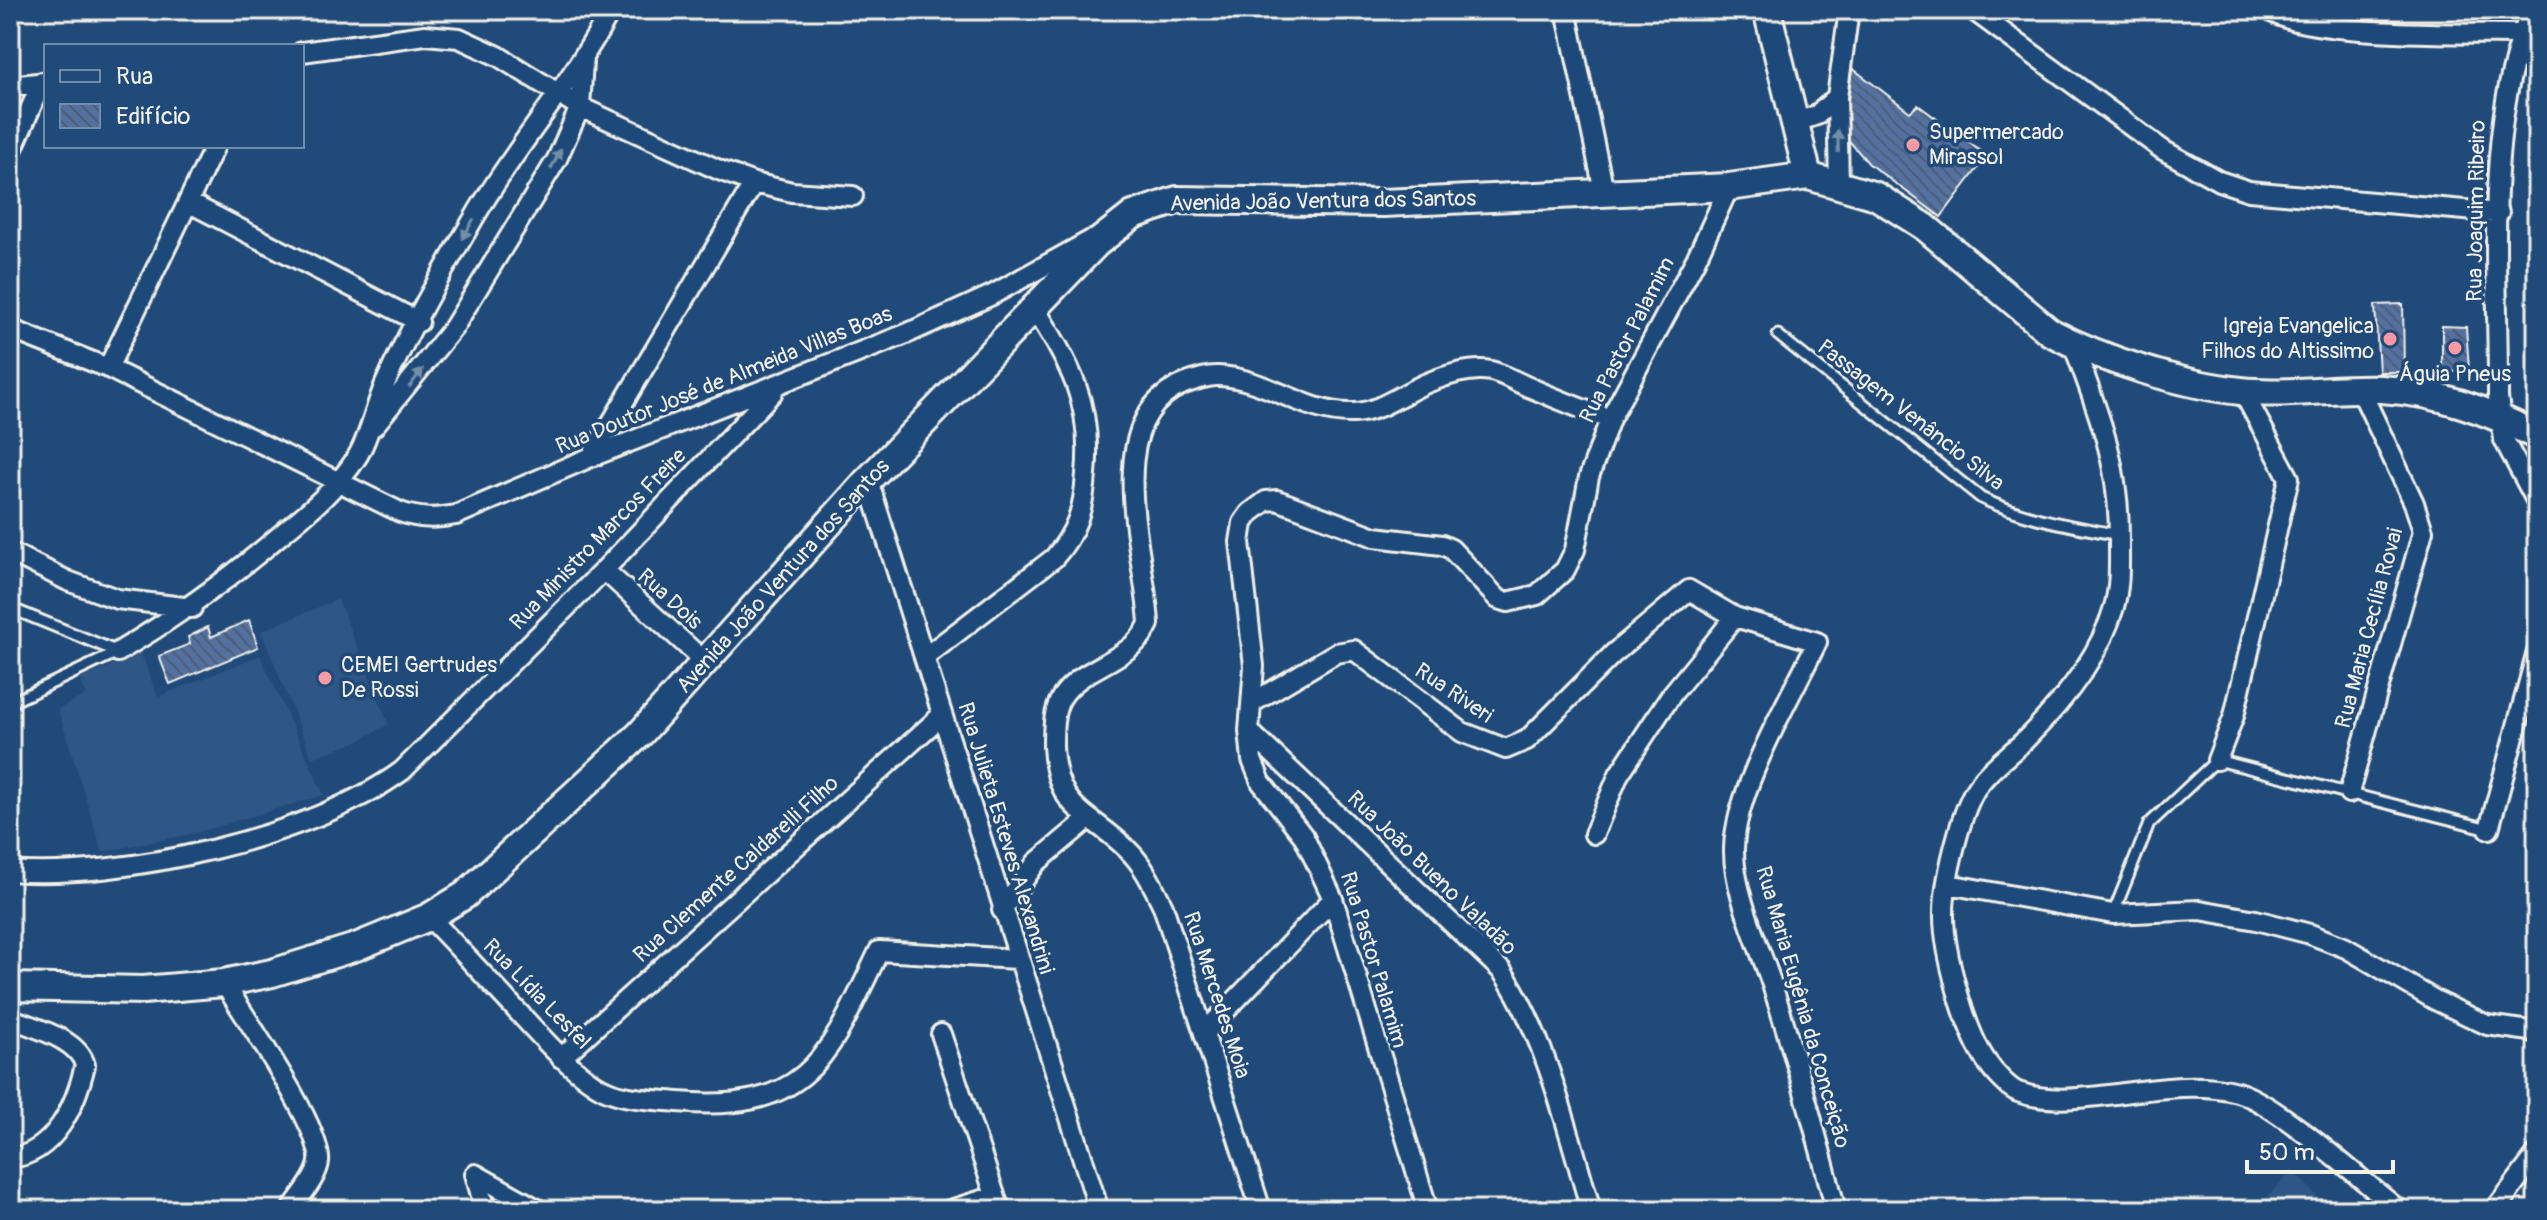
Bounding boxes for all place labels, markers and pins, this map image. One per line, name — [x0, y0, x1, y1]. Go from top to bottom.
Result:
place label: Supermercado Mirassol — [1929, 118, 2064, 171]
marker: Supermercado Mirassol — [1904, 136, 1922, 154]
place label: Igreja Evangelica Filhos do Altissimo — [2201, 312, 2374, 365]
marker: Igreja Evangelica Filhos do Altissimo — [2381, 330, 2399, 348]
marker: Águia Pneus — [2446, 339, 2464, 357]
place label: Águia Pneus — [2399, 360, 2511, 388]
place label: CEMEI Gertrudes De Rossi — [341, 651, 497, 704]
marker: CEMEI Gertrudes De Rossi — [316, 669, 334, 687]

